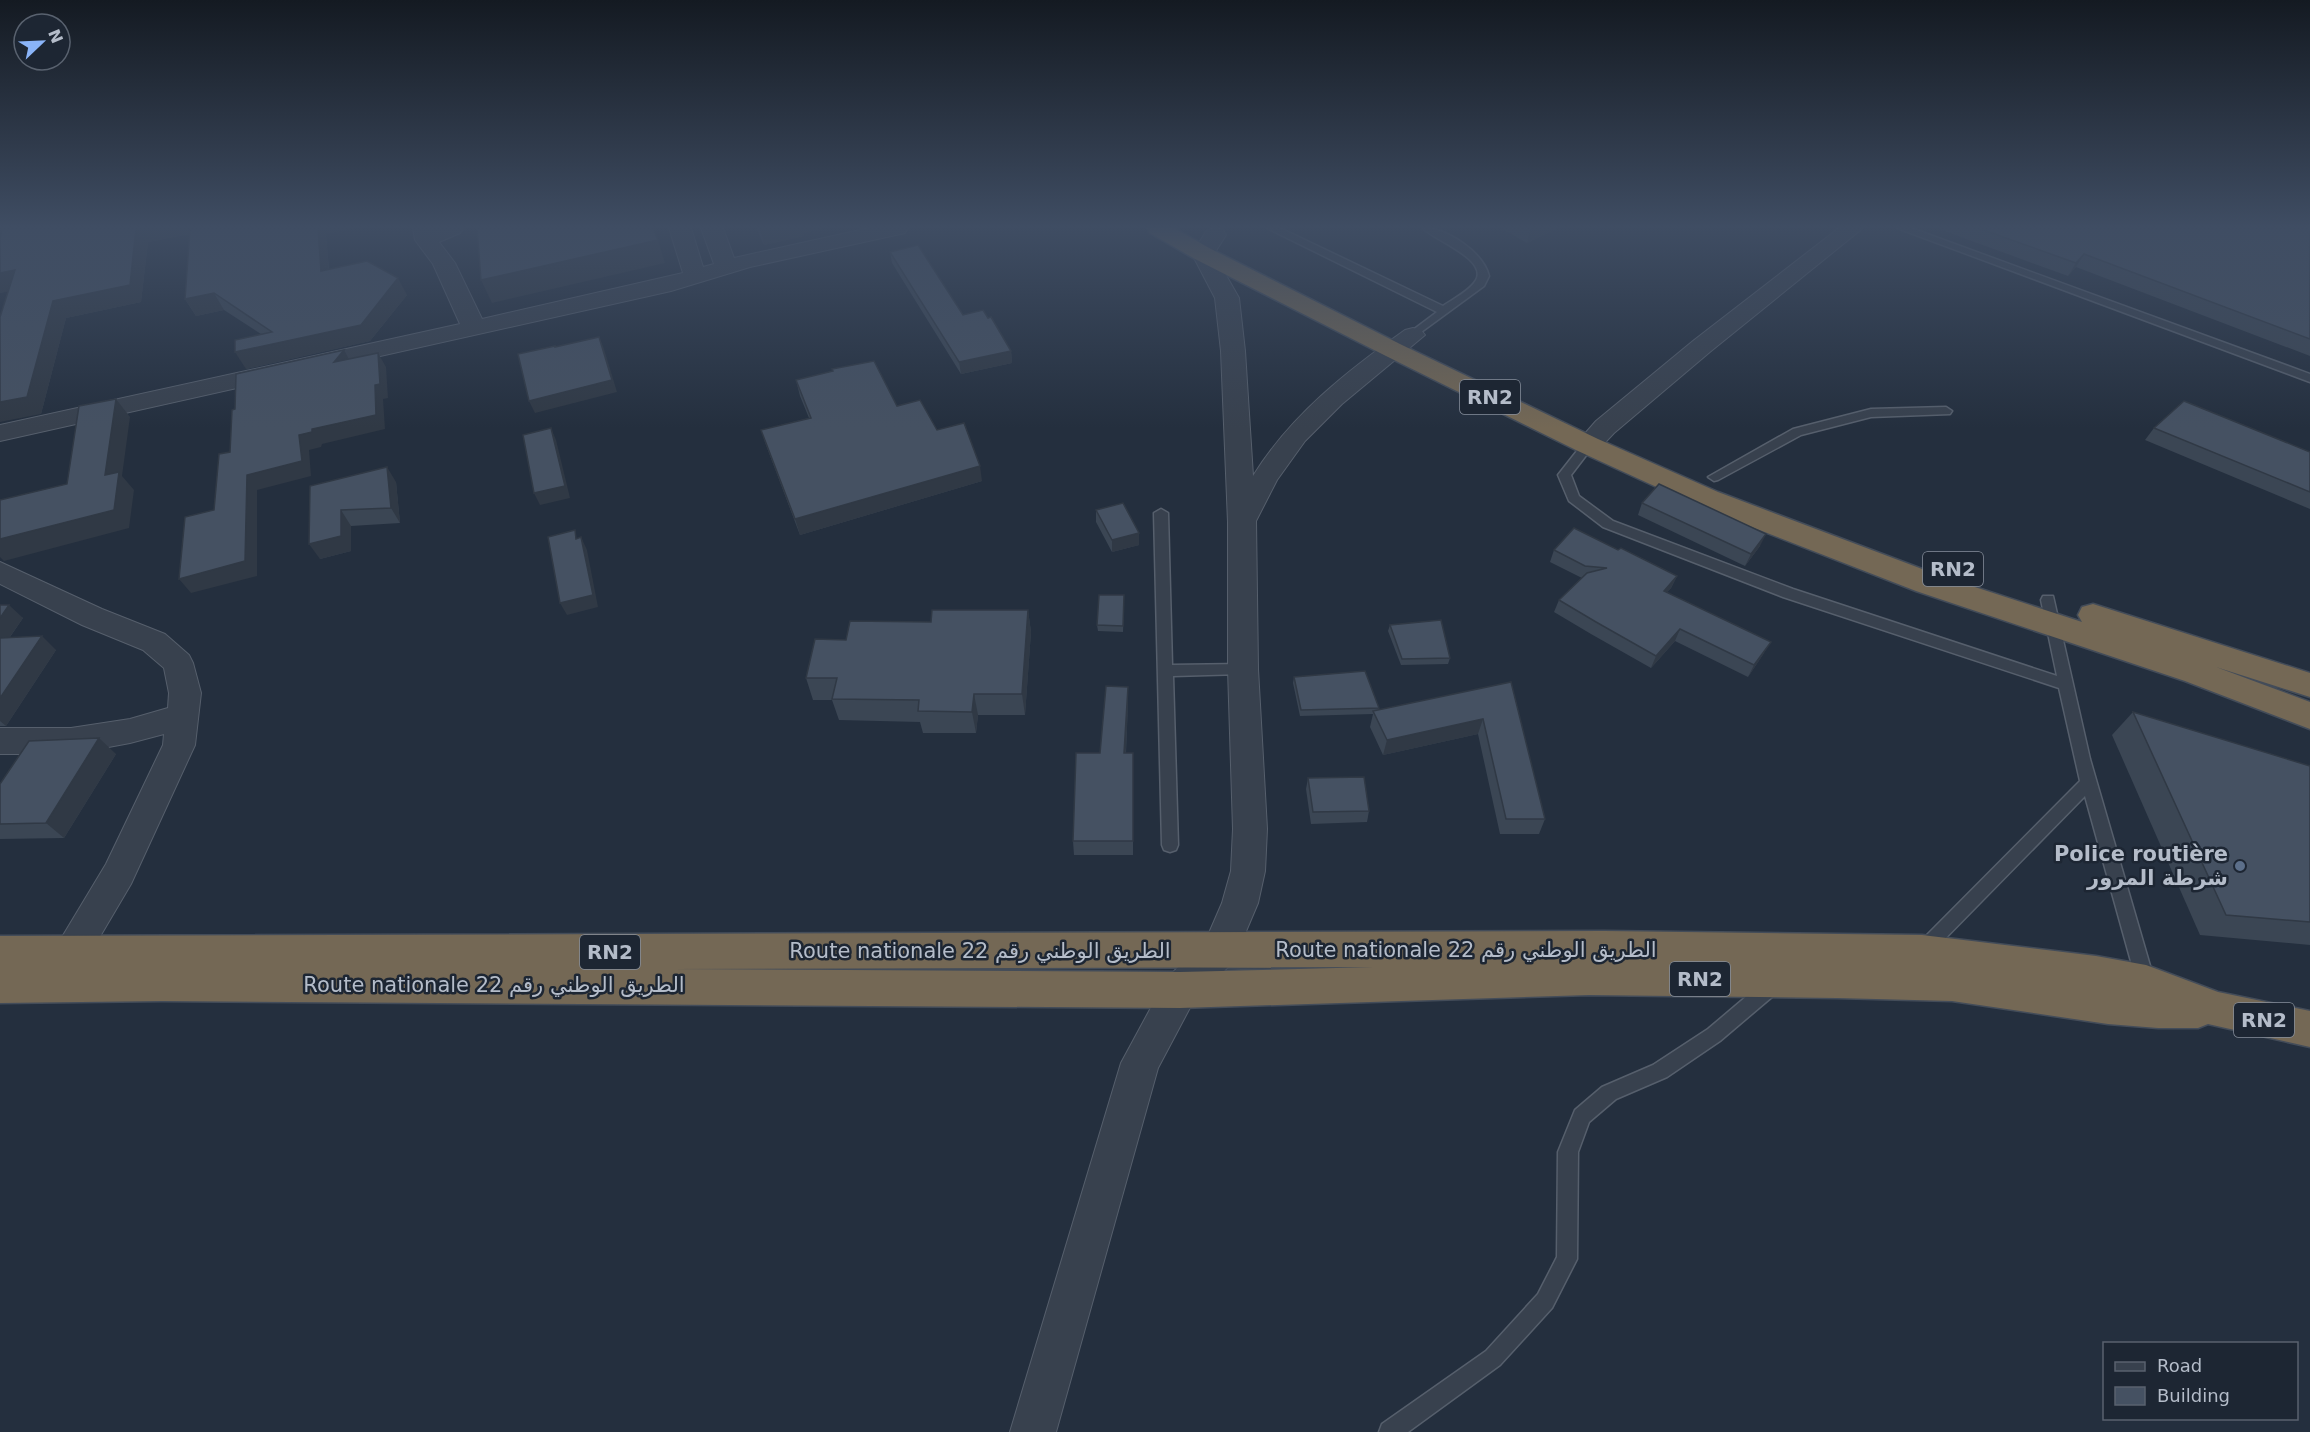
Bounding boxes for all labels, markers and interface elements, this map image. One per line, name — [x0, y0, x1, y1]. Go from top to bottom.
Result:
north arrow — [12, 12, 72, 72]
text: N — [44, 26, 67, 46]
road number: RN2 — [1460, 380, 1520, 414]
road number: RN2 — [1923, 552, 1983, 586]
place label: Police routière شرطة المرور — [2054, 842, 2228, 890]
marker: Police routière شرطة المرور — [2233, 859, 2247, 873]
road number: RN2 — [580, 935, 640, 969]
street label: Route nationale 22 الطريق الوطني رقم — [1275, 938, 1657, 963]
street label: Route nationale 22 الطريق الوطني رقم — [789, 939, 1171, 964]
road number: RN2 — [1670, 962, 1730, 996]
street label: Route nationale 22 الطريق الوطني رقم — [303, 973, 685, 998]
road number: RN2 — [2234, 1003, 2294, 1037]
legend — [2103, 1342, 2298, 1420]
text: Road — [2157, 1355, 2202, 1376]
text: Building — [2157, 1385, 2230, 1406]

